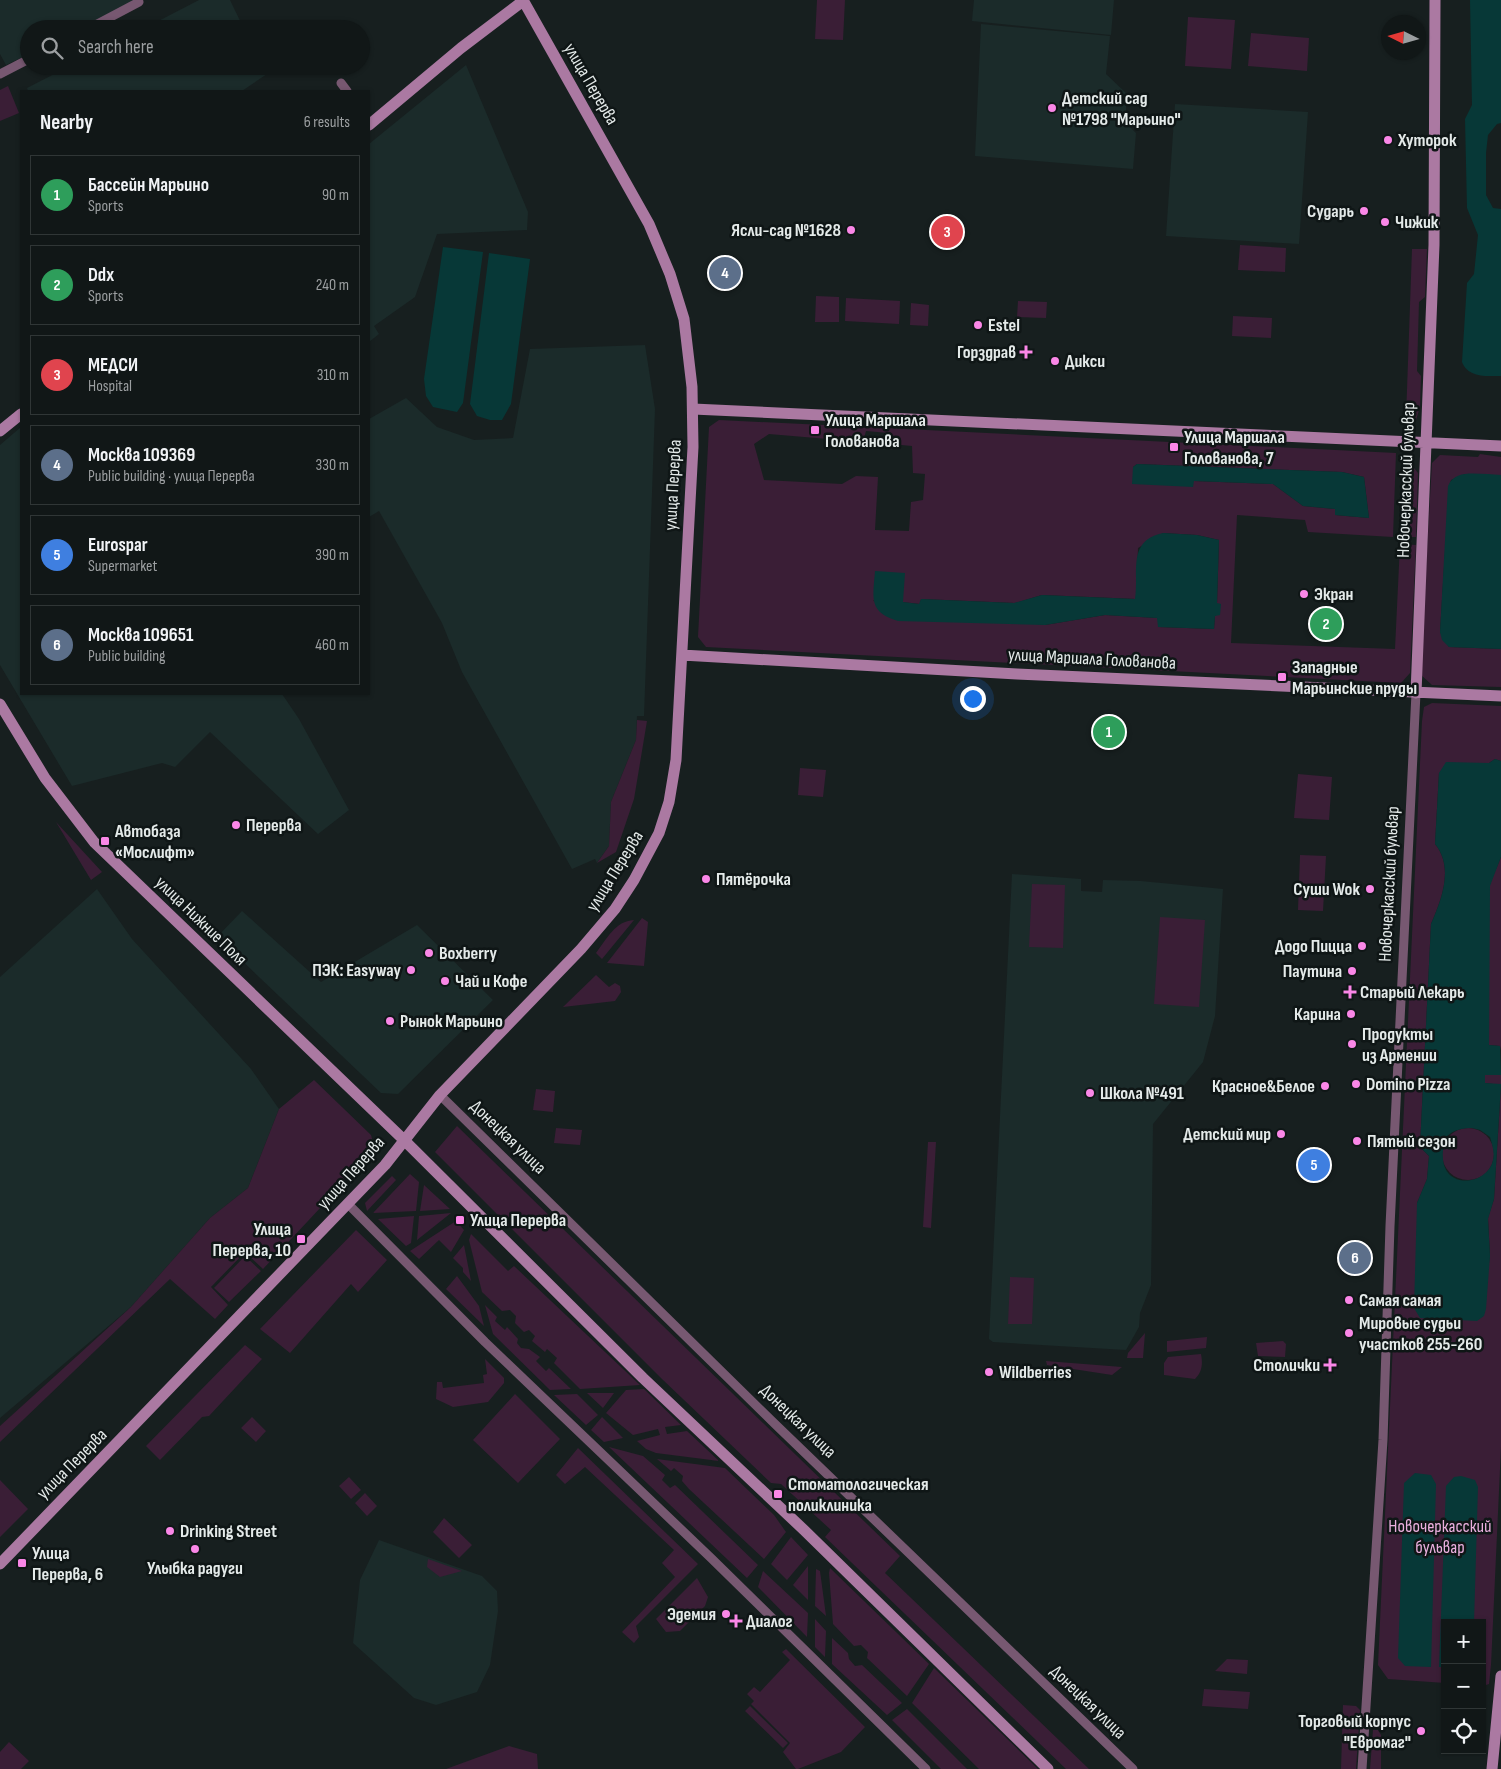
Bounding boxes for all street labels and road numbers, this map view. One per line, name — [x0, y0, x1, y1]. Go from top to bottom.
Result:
street label: улица Перерва — [559, 39, 623, 129]
street label: Новочеркасский бульвар — [1393, 402, 1419, 558]
street label: улица Перерва — [660, 439, 686, 531]
street label: улица Маршала Голованова — [1007, 644, 1177, 674]
street label: Новочеркасский бульвар — [1374, 806, 1404, 962]
street label: улица Перерва — [582, 827, 648, 915]
street label: улица Нижние Поля — [151, 872, 251, 970]
street label: Донецкая улица — [466, 1096, 550, 1178]
street label: улица Перерва — [313, 1132, 389, 1214]
street label: Донецкая улица — [756, 1380, 840, 1462]
street label: улица Перерва — [32, 1424, 112, 1504]
street label: Донецкая улица — [1046, 1661, 1130, 1743]

